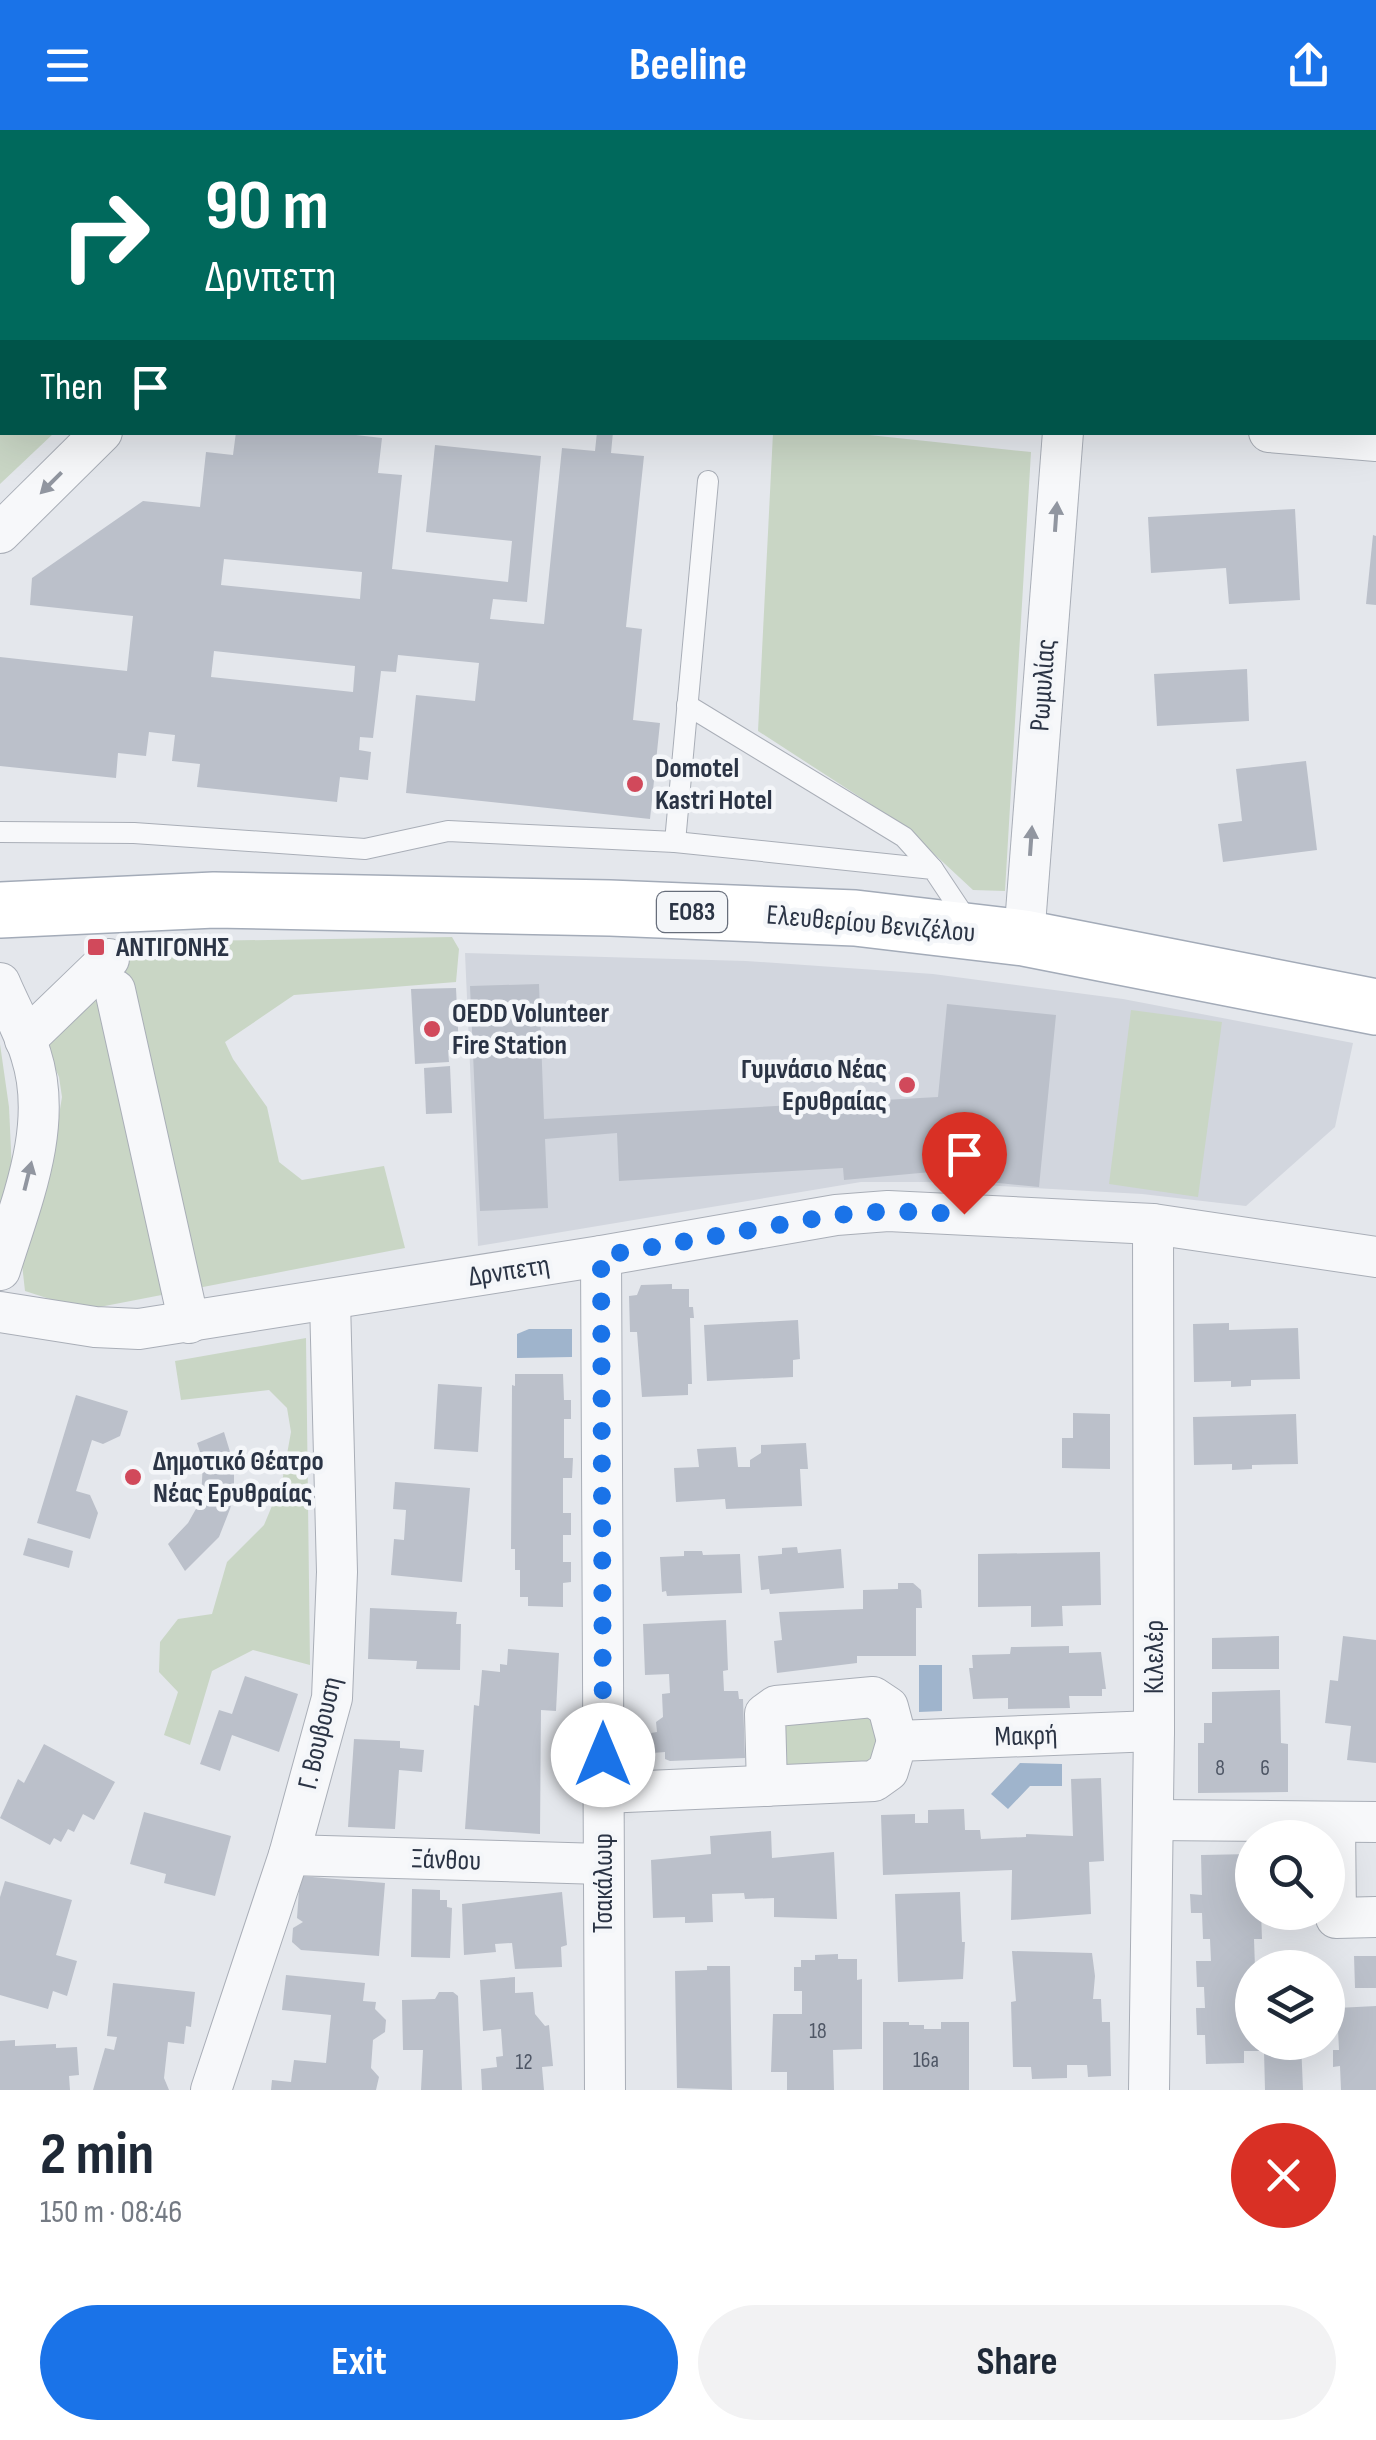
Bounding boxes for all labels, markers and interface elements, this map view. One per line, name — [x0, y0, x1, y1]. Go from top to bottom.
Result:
icon: menu — [40, 38, 95, 93]
text: Beeline — [629, 38, 747, 93]
icon: share — [1281, 38, 1336, 93]
text: 90 m — [205, 165, 329, 249]
icon: right — [40, 170, 170, 300]
text: Δρνπετη — [205, 250, 336, 305]
icon: arrive — [123, 360, 178, 415]
text: Then — [40, 365, 103, 410]
one-way arrow — [40, 470, 64, 494]
one-way arrow — [1048, 500, 1064, 532]
street label: Ρωμυλίας — [1023, 638, 1063, 732]
place label: Domotel Kastri Hotel — [655, 752, 773, 817]
marker: Domotel Kastri Hotel — [624, 773, 646, 795]
one-way arrow — [1024, 824, 1040, 856]
road number: ΕΟ83 — [657, 892, 727, 932]
street label: Ελευθερίου Βενιζέλου — [765, 898, 977, 950]
place label: ΑΝΤΙΓΟΝΗΣ — [115, 931, 229, 964]
marker: ΑΝΤΙΓΟΝΗΣ — [85, 936, 107, 958]
place label: OEDD Volunteer Fire Station — [452, 997, 610, 1062]
marker: OEDD Volunteer Fire Station — [421, 1018, 443, 1040]
place label: Γυμνάσιο Νέας Ερυθραίας — [741, 1053, 887, 1118]
marker: Γυμνάσιο Νέας Ερυθραίας — [896, 1074, 918, 1096]
pin — [922, 1112, 1007, 1215]
icon: arrive — [937, 1127, 992, 1182]
one-way arrow — [21, 1160, 36, 1191]
street label: Δρνπετη — [466, 1248, 552, 1294]
place label: Δημοτικό Θέατρο Νέας Ερυθραίας — [153, 1445, 324, 1510]
marker: Δημοτικό Θέατρο Νέας Ερυθραίας — [122, 1466, 144, 1488]
street label: Κιλελέρ — [1138, 1620, 1171, 1694]
street label: Γ. Βουβουση — [291, 1674, 349, 1792]
position arrow — [551, 1703, 655, 1807]
street label: Μακρή — [994, 1718, 1058, 1754]
house number: 8 — [1215, 1755, 1225, 1782]
house number: 6 — [1260, 1755, 1270, 1782]
map controls — [1235, 1820, 1345, 2060]
button: search — [1235, 1820, 1345, 1930]
street label: Τσακάλωφ — [587, 1833, 620, 1933]
street label: Ξάνθου — [410, 1842, 482, 1878]
button: layers — [1235, 1950, 1345, 2060]
house number: 18 — [809, 2018, 827, 2045]
house number: 16a — [913, 2047, 939, 2074]
house number: 12 — [515, 2049, 533, 2076]
text: 2 min — [40, 2119, 154, 2191]
button: close — [1231, 2123, 1336, 2228]
text: 150 m · 08:46 — [40, 2193, 182, 2232]
button: Exit — [40, 2305, 678, 2420]
button: Share — [698, 2305, 1336, 2420]

